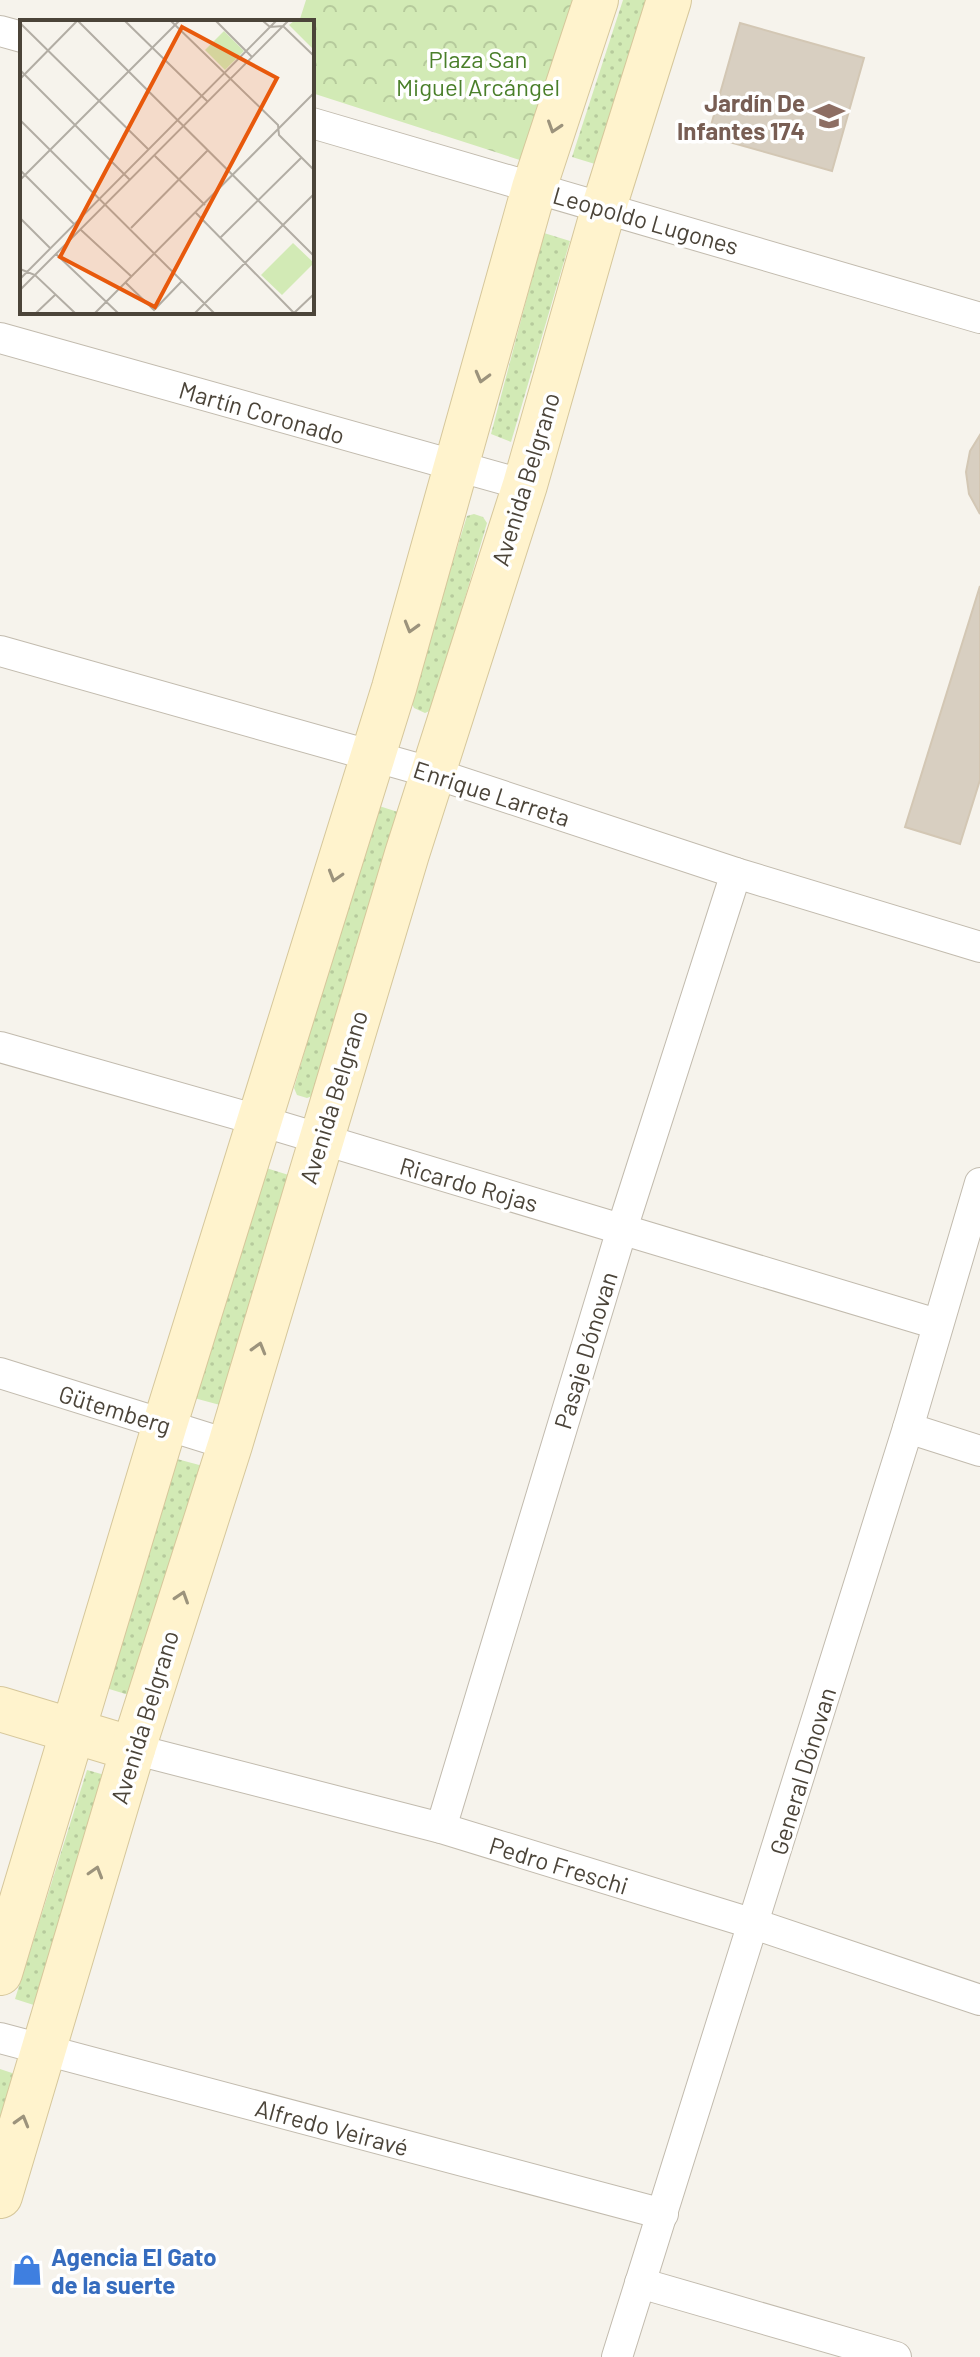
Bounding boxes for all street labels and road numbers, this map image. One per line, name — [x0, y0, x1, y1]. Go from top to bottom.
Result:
street label: Leopoldo Lugones — [550, 180, 742, 260]
street label: Martín Coronado — [176, 375, 348, 449]
street label: Avenida Belgrano — [485, 389, 565, 569]
street label: Enrique Larreta — [410, 754, 574, 832]
street label: Avenida Belgrano — [293, 1007, 373, 1187]
street label: Ricardo Rojas — [396, 1150, 542, 1218]
street label: Pasaje Dónovan — [547, 1268, 623, 1432]
street label: Gütemberg — [55, 1378, 175, 1440]
street label: Avenida Belgrano — [104, 1627, 184, 1807]
street label: General Dónovan — [763, 1684, 841, 1858]
street label: Pedro Freschi — [486, 1830, 632, 1900]
street label: Alfredo Veiravé — [252, 2093, 412, 2161]

